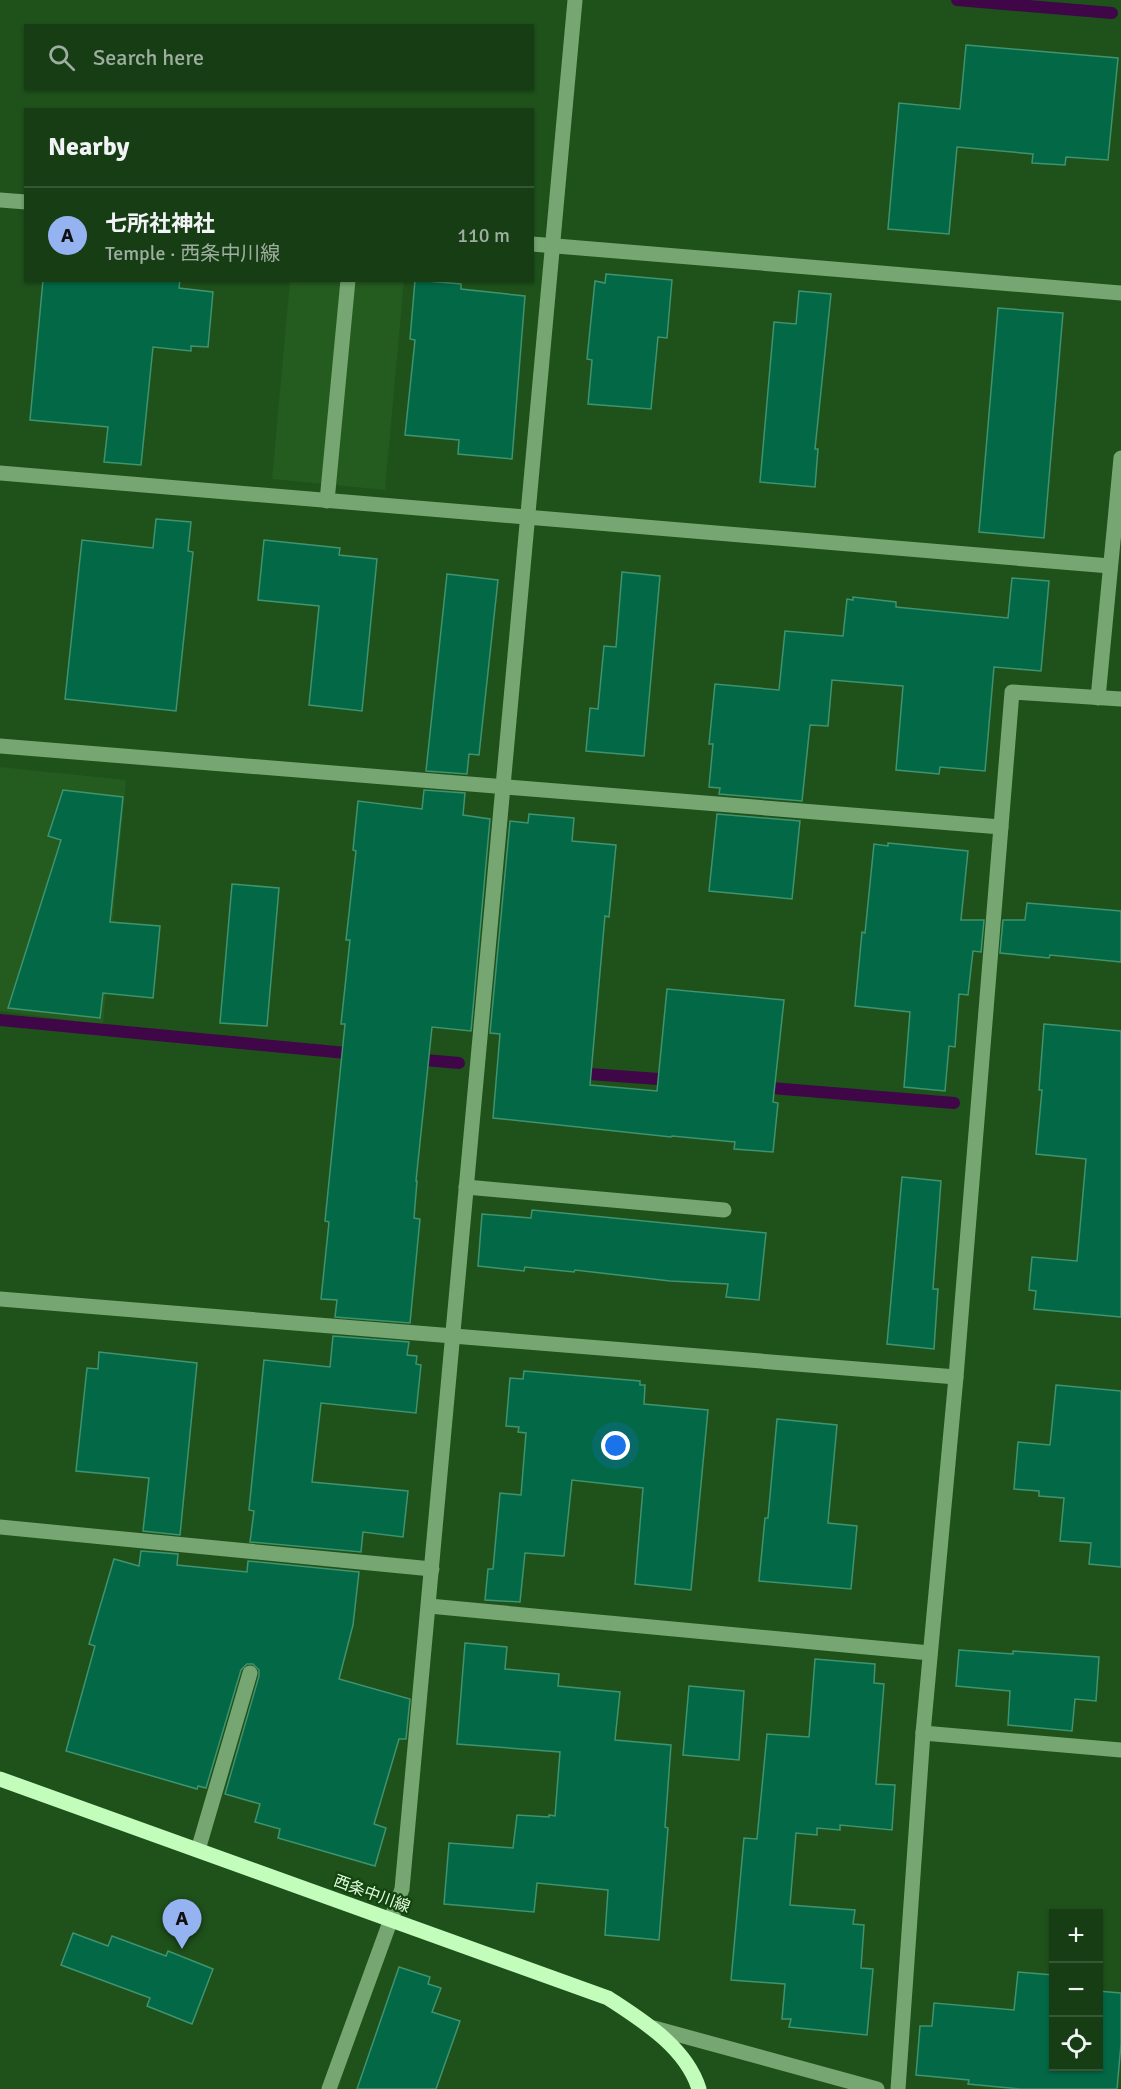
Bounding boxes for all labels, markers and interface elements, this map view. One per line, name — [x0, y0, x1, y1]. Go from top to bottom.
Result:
search box — [24, 24, 534, 90]
icon: search — [45, 41, 78, 74]
text: Search here — [93, 44, 204, 71]
text: Nearby — [48, 131, 129, 163]
text: 七所社神社 — [105, 210, 215, 237]
text: A — [61, 223, 74, 248]
text: 110 m — [457, 223, 510, 248]
text: Temple · 西条中川線 — [105, 241, 280, 266]
your location — [601, 1431, 630, 1460]
street label: 西条中川線 — [331, 1871, 413, 1917]
pin: A — [162, 1900, 201, 1949]
map controls — [1049, 1909, 1103, 2071]
button: + — [1049, 1909, 1103, 1963]
button: − — [1049, 1963, 1103, 2017]
button: locate — [1049, 2017, 1103, 2071]

